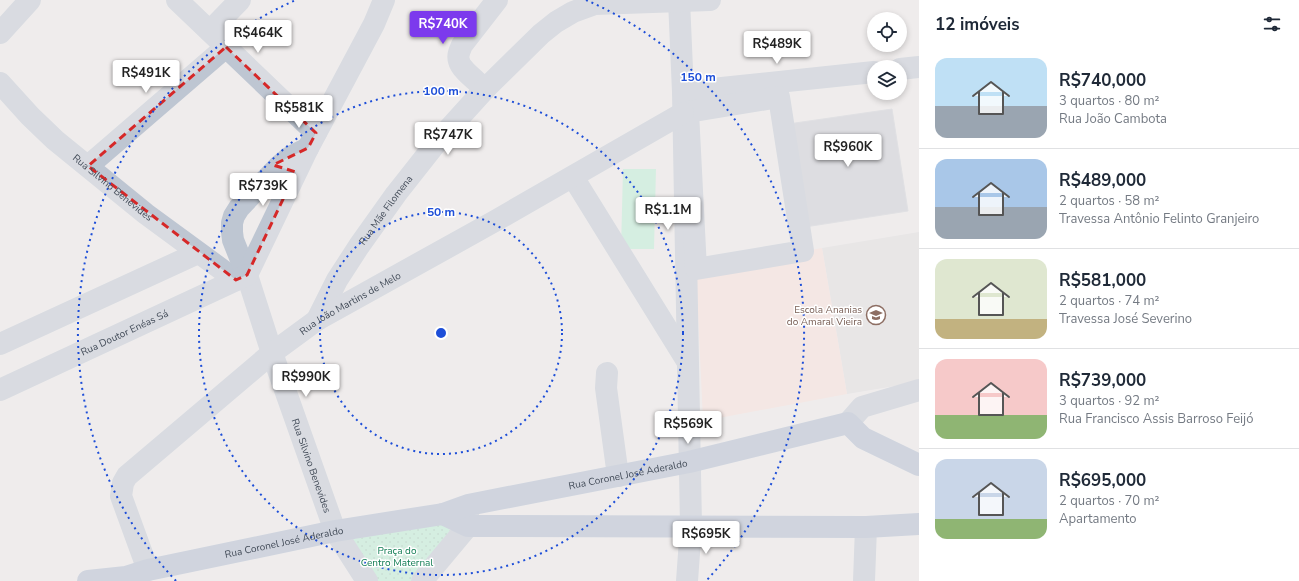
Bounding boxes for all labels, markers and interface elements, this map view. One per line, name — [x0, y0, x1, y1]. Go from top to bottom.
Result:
pin: R$740K — [410, 11, 476, 45]
map controls — [867, 12, 907, 100]
button: locate — [867, 12, 907, 52]
text: 12 imóveis — [935, 13, 1020, 36]
icon: filters — [1261, 13, 1283, 35]
text: R$740K — [419, 15, 467, 33]
pin: R$464K — [225, 20, 291, 54]
text: R$464K — [234, 24, 282, 42]
pin: R$489K — [744, 31, 810, 65]
text: R$489K — [753, 35, 801, 53]
pin: R$491K — [113, 60, 179, 94]
button: layers — [867, 60, 907, 100]
text: R$491K — [122, 64, 170, 82]
text: 150 m — [680, 69, 716, 85]
text: R$740,000 — [1059, 69, 1146, 92]
icon: home — [967, 74, 1015, 122]
text: 100 m — [423, 83, 459, 99]
text: 3 quartos · 80 m² — [1059, 92, 1160, 110]
pin: R$581K — [266, 95, 332, 129]
text: R$581K — [275, 99, 323, 117]
text: Rua João Cambota — [1059, 110, 1167, 128]
pin: R$747K — [415, 122, 481, 156]
text: R$747K — [424, 126, 472, 144]
pin: R$960K — [815, 134, 881, 168]
text: R$960K — [824, 138, 872, 156]
street label: Rua Silvino Benevides — [69, 151, 155, 225]
text: R$489,000 — [1059, 169, 1146, 192]
pin: R$739K — [230, 173, 296, 207]
street label: Rua Mãe Filomena — [356, 173, 416, 248]
icon: home — [967, 175, 1015, 223]
text: R$739K — [239, 177, 287, 195]
text: 2 quartos · 58 m² — [1059, 192, 1160, 210]
pin: R$1.1M — [635, 197, 701, 231]
text: R$1.1M — [645, 201, 691, 219]
text: 50 m — [427, 204, 455, 220]
text: Travessa Antônio Felinto Granjeiro — [1059, 210, 1259, 228]
street label: Rua João Martins de Melo — [297, 269, 404, 339]
text: R$581,000 — [1059, 269, 1146, 292]
icon: home — [967, 275, 1015, 323]
text: 2 quartos · 74 m² — [1059, 292, 1160, 310]
place label: Escola Ananias do Amaral Vieira — [787, 303, 862, 329]
school or university icon: Escola Ananias do Amaral Vieira — [865, 304, 887, 326]
street label: Rua Doutor Enéas Sá — [79, 307, 171, 359]
text: Travessa José Severino — [1059, 310, 1192, 328]
centre of rings — [434, 326, 448, 340]
pin: R$990K — [273, 364, 339, 398]
text: R$990K — [282, 368, 330, 386]
text: R$739,000 — [1059, 369, 1146, 392]
icon: home — [967, 375, 1015, 423]
text: 3 quartos · 92 m² — [1059, 392, 1160, 410]
text: Rua Francisco Assis Barroso Feijó — [1059, 410, 1253, 428]
pin: R$569K — [655, 411, 721, 445]
text: R$569K — [664, 415, 712, 433]
street label: Rua Silvino Benevides — [288, 417, 334, 515]
street label: Rua Coronel José Aderaldo — [567, 456, 689, 493]
text: R$695,000 — [1059, 469, 1146, 492]
icon: home — [967, 475, 1015, 523]
text: 2 quartos · 70 m² — [1059, 492, 1160, 510]
text: Apartamento — [1059, 510, 1137, 528]
pin: R$695K — [673, 521, 739, 555]
street label: Rua Coronel José Aderaldo — [223, 524, 345, 562]
text: R$695K — [682, 525, 730, 543]
park label: Praça do Centro Maternal — [361, 544, 433, 570]

